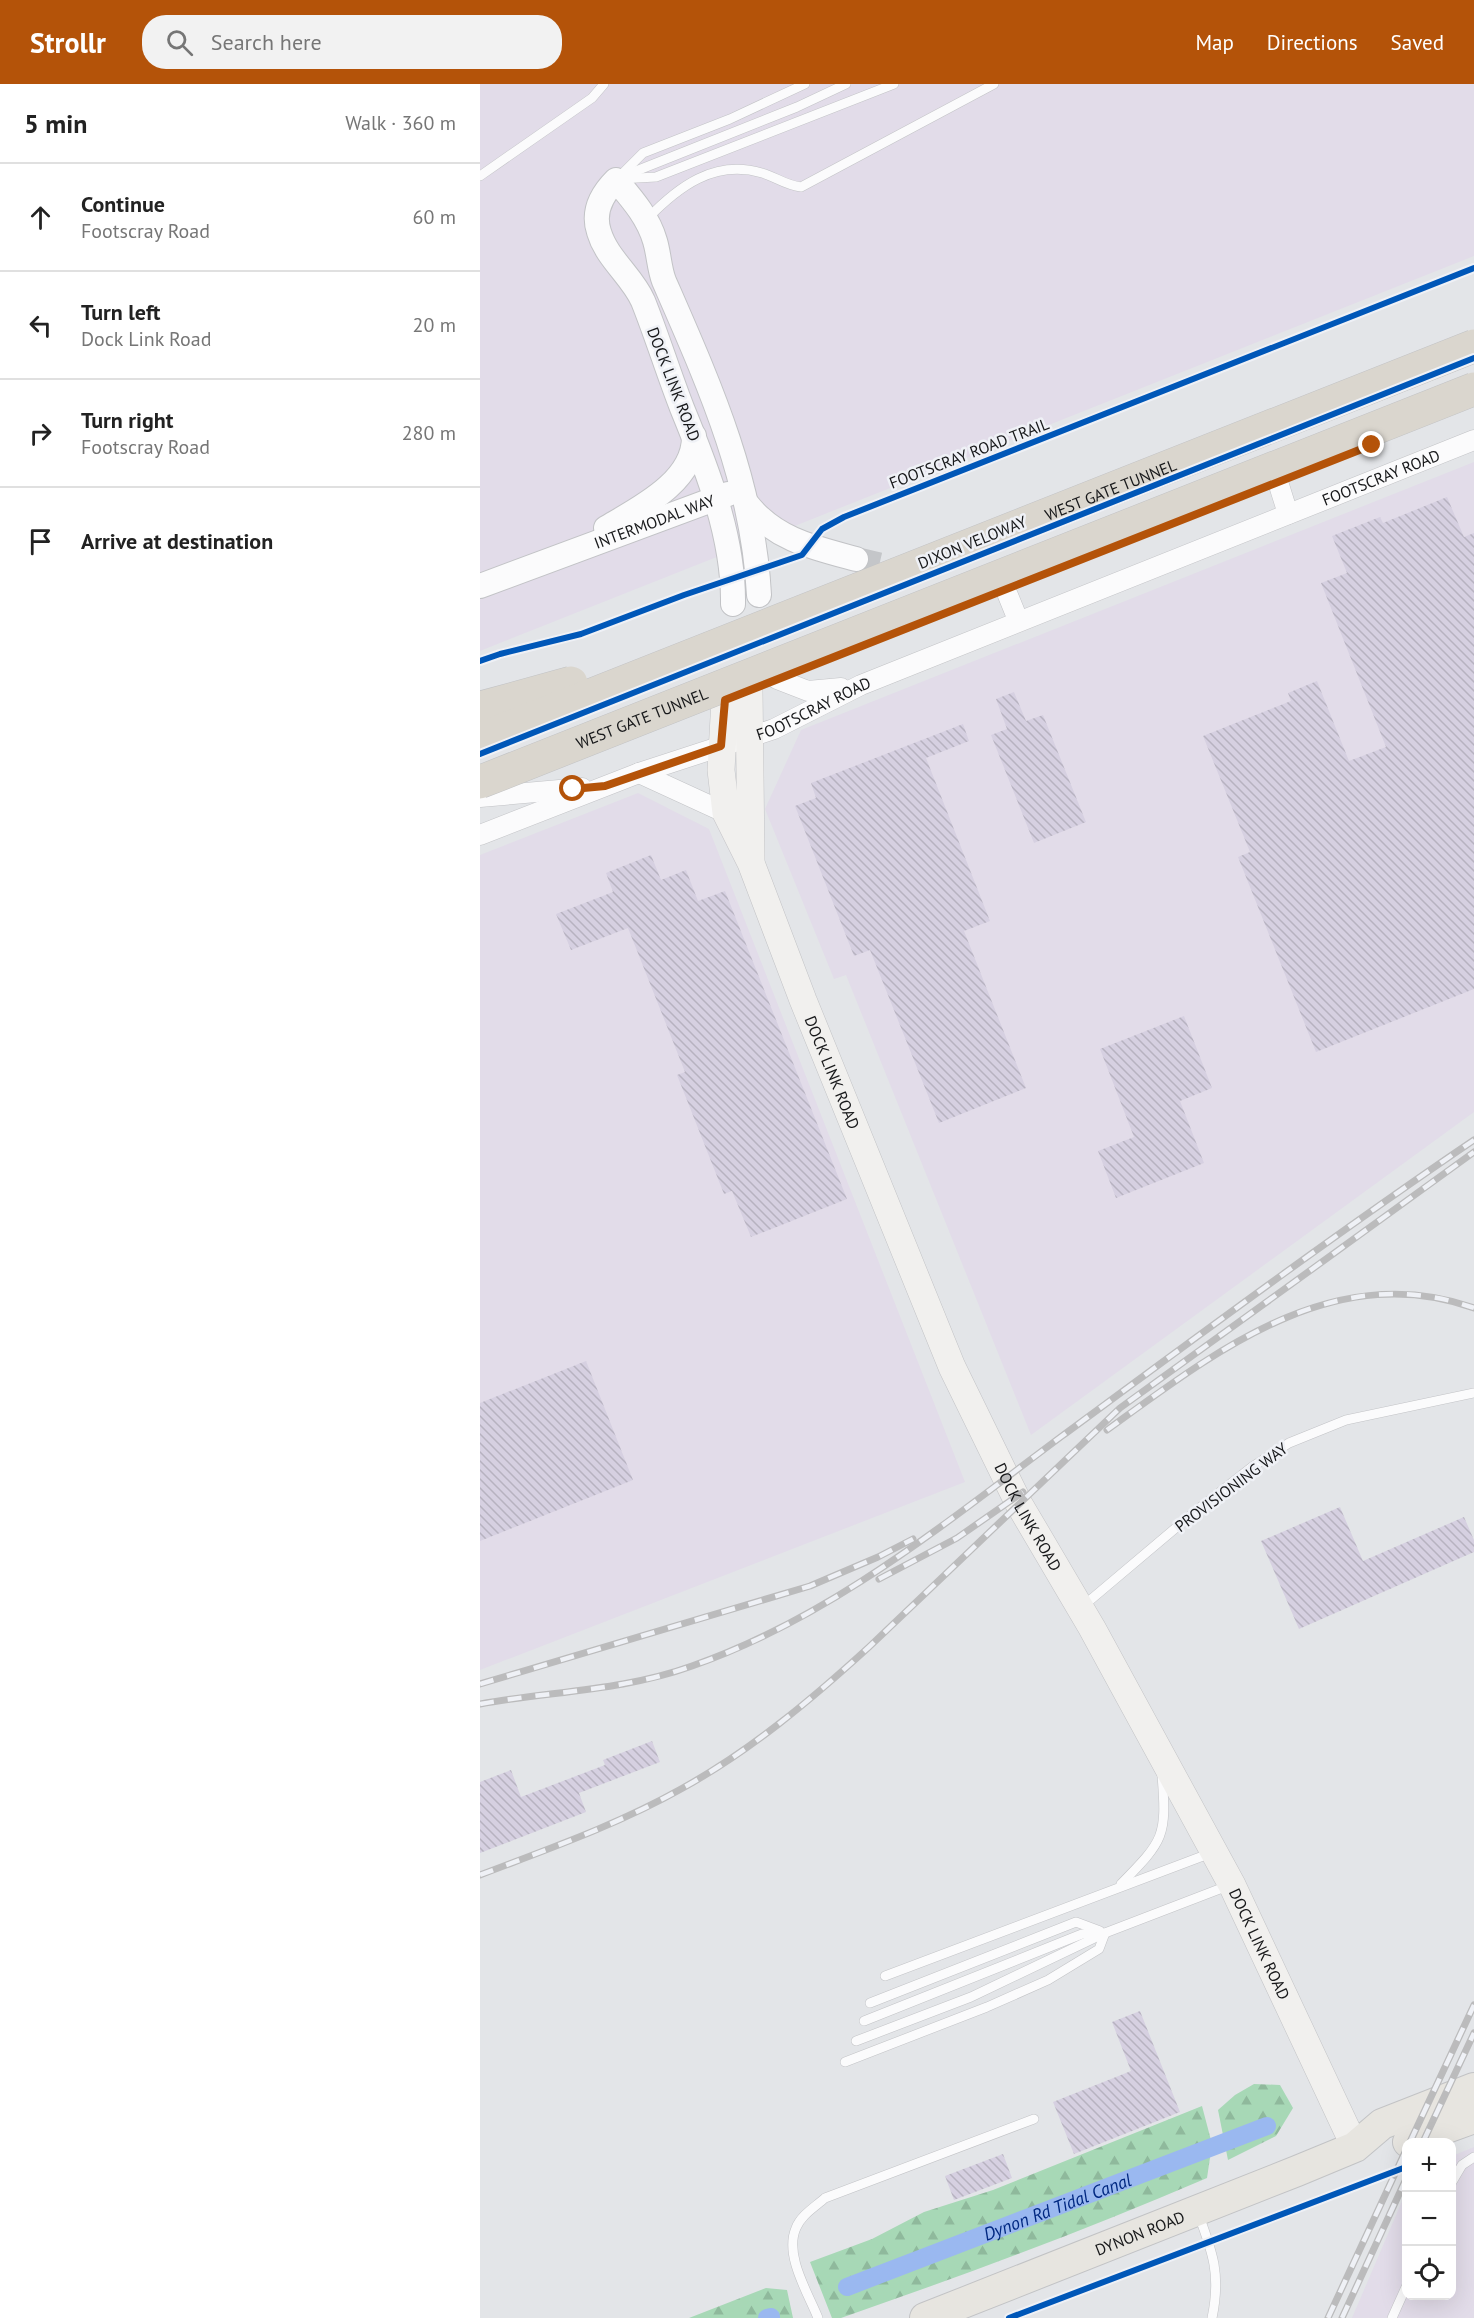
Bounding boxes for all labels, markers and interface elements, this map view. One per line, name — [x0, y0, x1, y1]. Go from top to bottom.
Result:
search box — [142, 15, 562, 69]
text: Strollr — [30, 24, 106, 61]
icon: search — [163, 26, 196, 59]
text: Search here — [211, 28, 322, 56]
text: Map — [1195, 29, 1234, 56]
text: Directions — [1267, 29, 1358, 56]
text: Saved — [1391, 29, 1444, 56]
text: 5 min — [24, 107, 87, 140]
text: Walk · 360 m — [345, 110, 456, 136]
text: Continue — [81, 190, 165, 218]
icon: ahead — [24, 201, 57, 234]
text: 60 m — [413, 204, 456, 230]
text: Footscray Road — [81, 218, 210, 244]
text: Turn left — [81, 298, 161, 326]
icon: left — [24, 309, 57, 342]
text: 20 m — [413, 312, 456, 338]
street label: DOCK LINK ROAD — [643, 324, 705, 444]
text: Dock Link Road — [81, 326, 211, 352]
text: Turn right — [81, 406, 173, 434]
street label: FOOTSCRAY ROAD TRAIL — [886, 413, 1052, 493]
icon: right — [24, 417, 57, 450]
text: 280 m — [402, 420, 456, 446]
route end — [1358, 431, 1384, 457]
text: Footscray Road — [81, 434, 210, 460]
street label: FOOTSCRAY ROAD — [1319, 445, 1443, 510]
street label: WEST GATE TUNNEL — [1042, 455, 1179, 525]
street label: INTERMODAL WAY — [591, 490, 718, 553]
street label: DIXON VELOWAY — [915, 511, 1029, 573]
icon: arrive — [24, 525, 57, 558]
text: Arrive at destination — [81, 527, 273, 555]
street label: FOOTSCRAY ROAD — [753, 672, 874, 744]
street label: WEST GATE TUNNEL — [573, 683, 711, 753]
route start — [559, 775, 585, 801]
street label: DOCK LINK ROAD — [800, 1013, 864, 1132]
street label: PROVISIONING WAY — [1171, 1438, 1291, 1536]
street label: DOCK LINK ROAD — [990, 1459, 1066, 1574]
street label: DOCK LINK ROAD — [1225, 1885, 1294, 2003]
map controls — [1402, 2138, 1456, 2300]
button: + — [1402, 2138, 1456, 2192]
water label: Dynon Rd Tidal Canal — [980, 2168, 1135, 2245]
button: − — [1402, 2192, 1456, 2246]
street label: DYNON ROAD — [1092, 2206, 1188, 2260]
button: locate — [1402, 2246, 1456, 2300]

